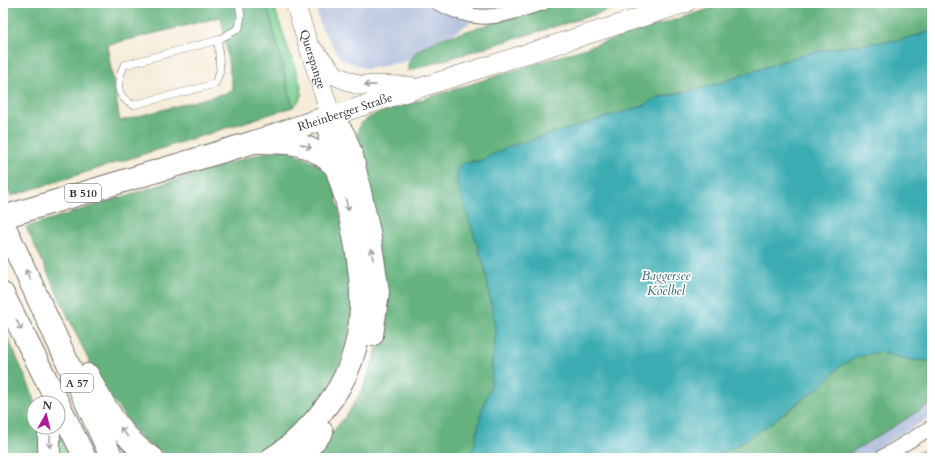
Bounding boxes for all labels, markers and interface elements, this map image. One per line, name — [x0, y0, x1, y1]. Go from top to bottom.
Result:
street label: Querspange — [296, 28, 330, 91]
one-way arrow — [364, 81, 377, 89]
street label: Rheinberger Straße — [296, 89, 394, 135]
one-way arrow — [300, 143, 312, 151]
road number: B 510 — [65, 184, 101, 202]
one-way arrow — [343, 198, 351, 211]
one-way arrow — [368, 248, 376, 261]
water label: Baggersee Koelbel — [642, 267, 691, 300]
one-way arrow — [24, 270, 31, 282]
one-way arrow — [16, 318, 23, 330]
road number: A 57 — [61, 374, 93, 392]
north arrow — [26, 395, 66, 435]
text: N — [42, 398, 54, 414]
one-way arrow — [120, 426, 129, 437]
one-way arrow — [46, 435, 53, 448]

